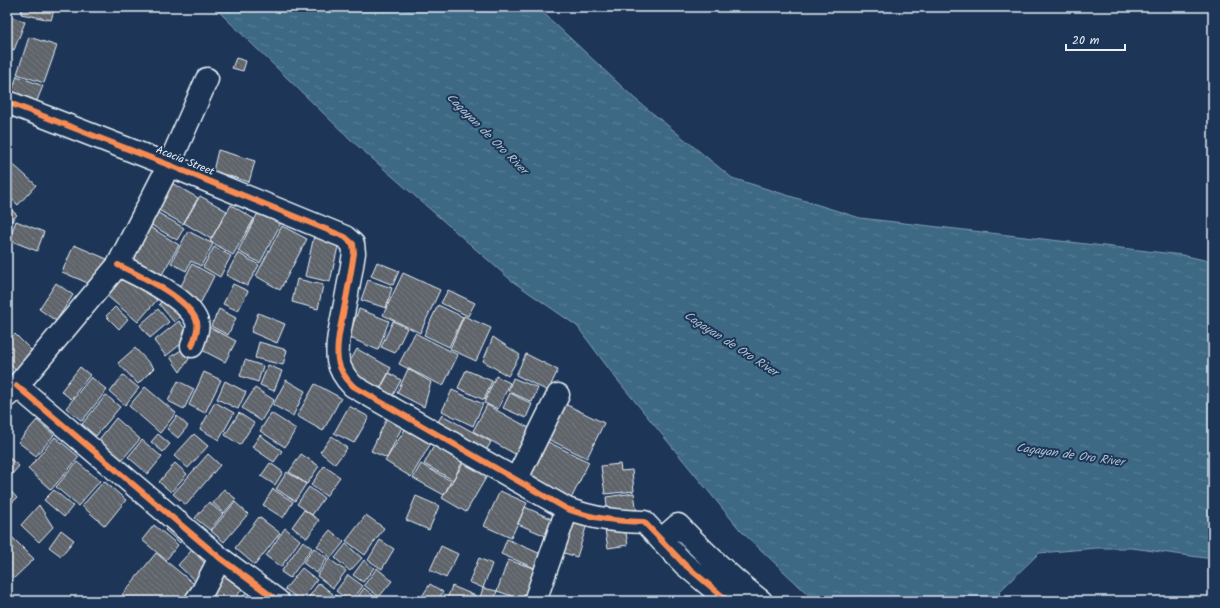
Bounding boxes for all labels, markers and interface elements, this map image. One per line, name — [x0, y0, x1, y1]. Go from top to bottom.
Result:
scale bar — [1066, 26, 1125, 52]
text: 20 m — [1072, 31, 1100, 50]
water label: Cagayan de Oro River — [442, 89, 534, 181]
street label: Acacia Street — [153, 141, 218, 181]
water label: Cagayan de Oro River — [680, 306, 784, 383]
water label: Cagayan de Oro River — [1015, 438, 1128, 472]

